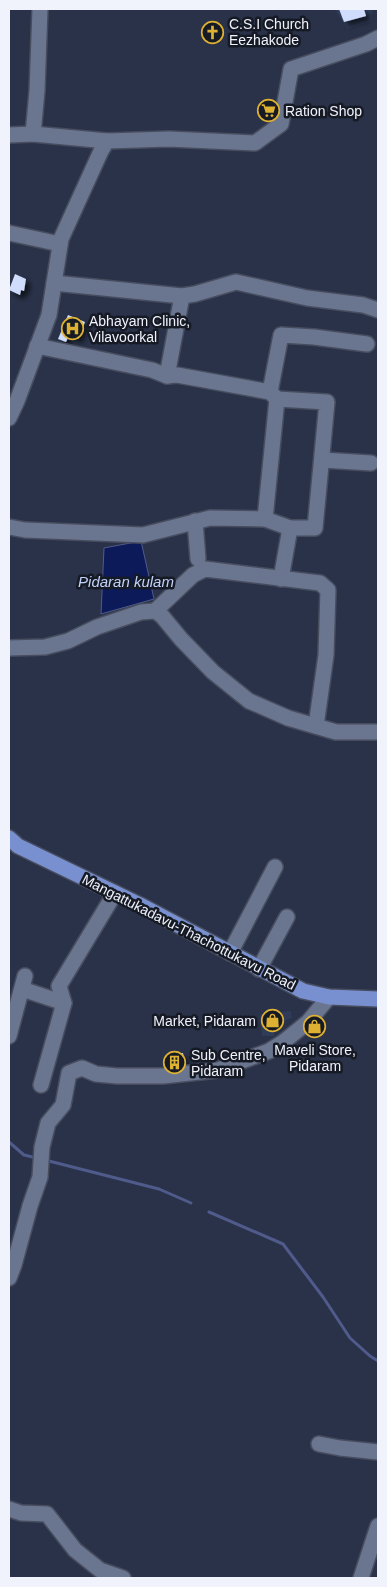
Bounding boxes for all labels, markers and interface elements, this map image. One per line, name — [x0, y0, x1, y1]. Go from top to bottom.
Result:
place label: C.S.I Church Eezhakode — [229, 16, 309, 48]
church icon: C.S.I Church Eezhakode — [201, 20, 225, 44]
supermarket icon: Ration Shop — [257, 99, 281, 123]
place label: Ration Shop — [285, 103, 362, 119]
place label: Abhayam Clinic, Vilavoorkal — [89, 313, 190, 345]
hospital icon: Abhayam Clinic, Vilavoorkal — [61, 317, 85, 341]
water label: Pidaran kulam — [78, 573, 174, 590]
street label: Mangattukadavu-Thachottukavu Road — [80, 871, 298, 993]
shop icon: Market, Pidaram — [260, 1009, 284, 1033]
place label: Market, Pidaram — [153, 1013, 256, 1029]
shop icon: Maveli Store, Pidaram — [303, 1015, 327, 1039]
place label: Maveli Store, Pidaram — [274, 1042, 356, 1074]
place label: Sub Centre, Pidaram — [191, 1047, 266, 1079]
building icon: Sub Centre, Pidaram — [163, 1051, 187, 1075]

